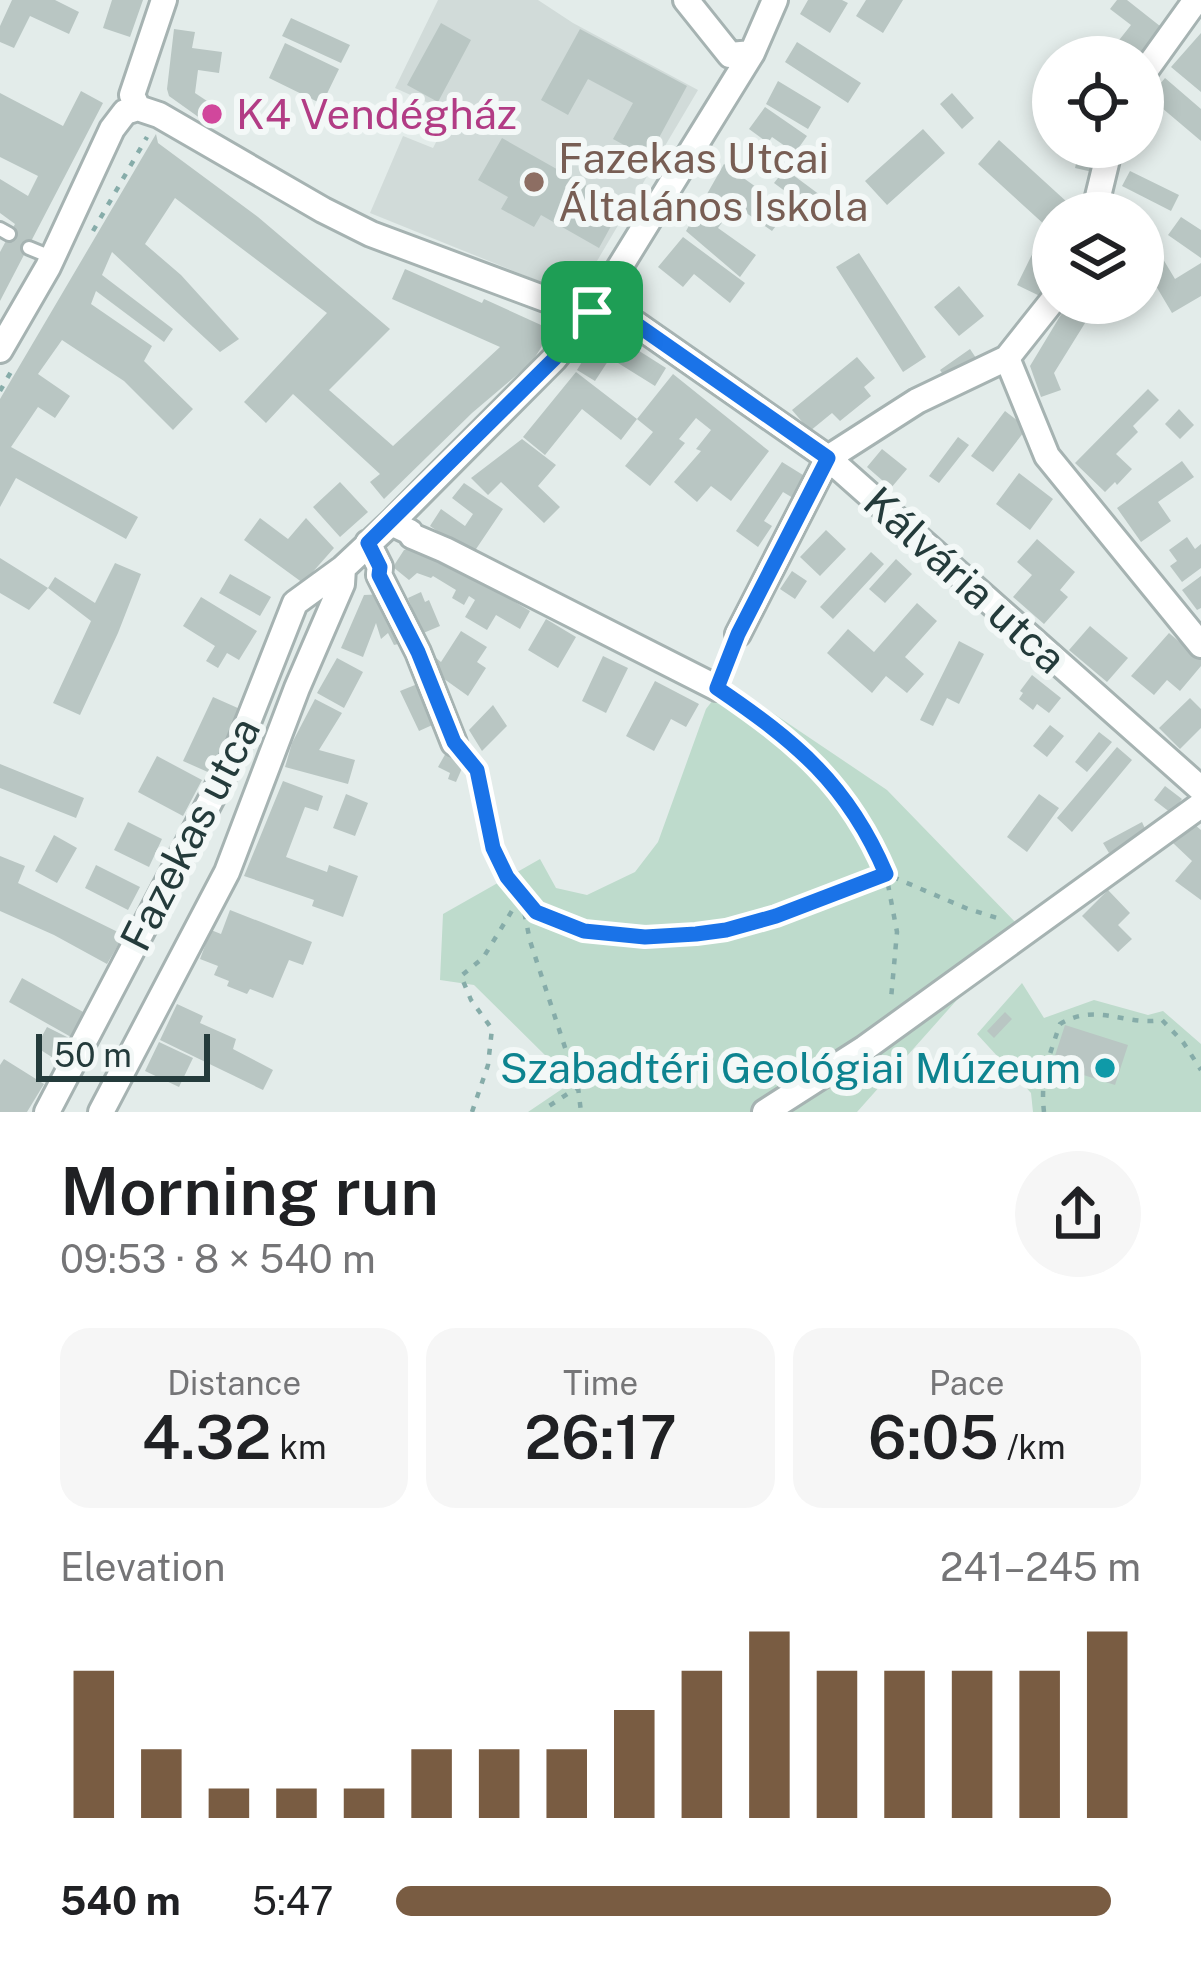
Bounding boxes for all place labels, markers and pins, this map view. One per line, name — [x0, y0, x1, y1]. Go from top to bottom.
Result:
place label: K4 Vendégház — [236, 89, 517, 138]
marker: K4 Vendégház — [199, 101, 225, 127]
place label: Fazekas Utcai Általános Iskola — [558, 133, 869, 230]
marker: Fazekas Utcai Általános Iskola — [521, 169, 547, 195]
pin — [541, 261, 643, 363]
place label: Szabadtéri Geológiai Múzeum — [500, 1043, 1081, 1092]
marker: Szabadtéri Geológiai Múzeum — [1092, 1055, 1118, 1081]

